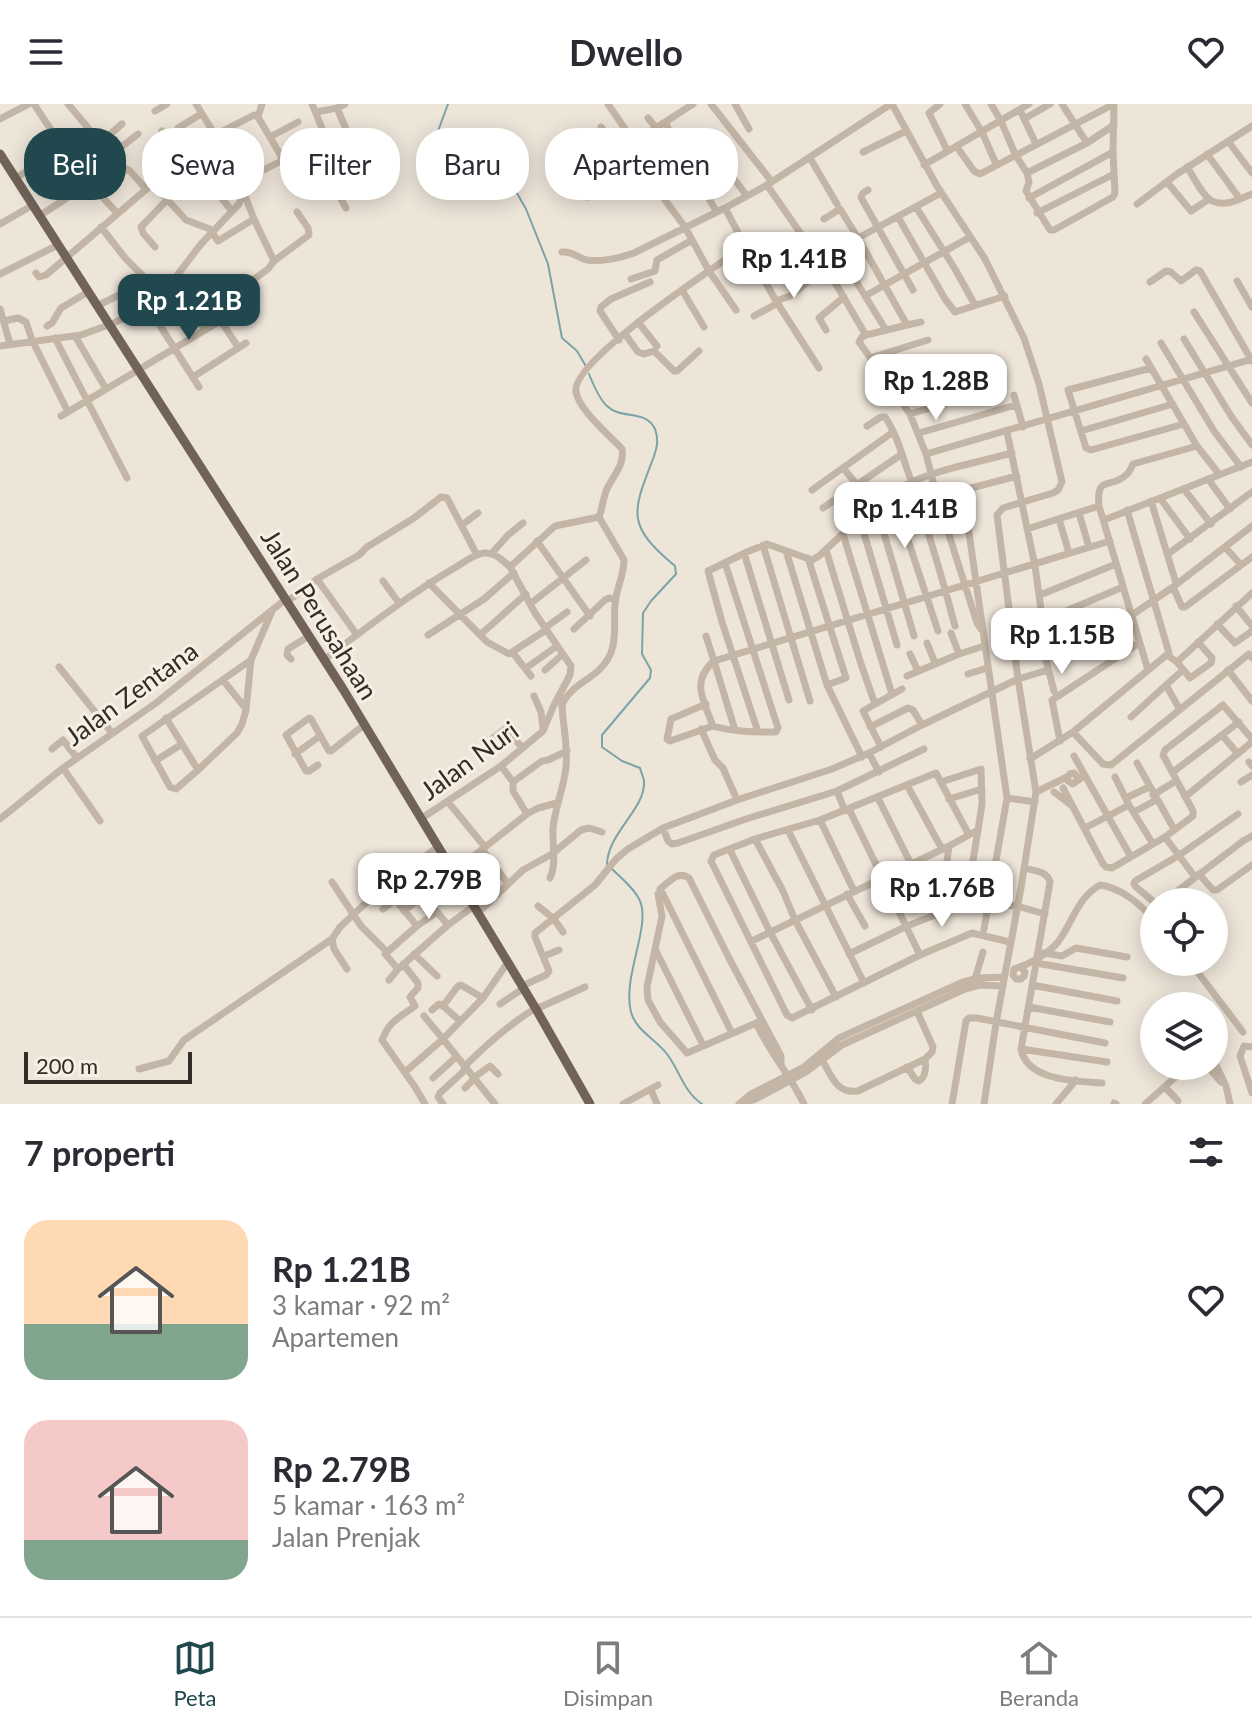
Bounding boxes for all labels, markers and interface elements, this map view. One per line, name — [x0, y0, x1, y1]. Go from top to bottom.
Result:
icon: menu — [24, 30, 68, 74]
text: Dwello — [569, 30, 683, 74]
icon: heart — [1184, 30, 1228, 74]
chip: Beli — [24, 128, 126, 200]
chip: Sewa — [142, 128, 264, 200]
chip: Filter — [280, 128, 400, 200]
chip: Baru — [416, 128, 529, 200]
chip: Apartemen — [545, 128, 738, 200]
pin: Rp 1.41B — [711, 232, 877, 300]
text: Rp 1.41B — [741, 242, 847, 274]
pin: Rp 1.21B — [106, 274, 272, 342]
text: Rp 1.21B — [136, 284, 242, 316]
pin: Rp 1.28B — [853, 354, 1019, 422]
text: Rp 1.28B — [883, 364, 989, 396]
pin: Rp 1.41B — [822, 482, 988, 550]
text: Rp 1.41B — [852, 492, 958, 524]
street label: Jalan Perusahaan — [255, 523, 385, 705]
pin: Rp 1.15B — [979, 608, 1145, 676]
text: Rp 1.15B — [1009, 618, 1115, 650]
street label: Jalan Zentana — [58, 634, 204, 752]
street label: Jalan Nuri — [414, 714, 524, 806]
pin: Rp 2.79B — [346, 853, 512, 921]
pin: Rp 1.76B — [859, 861, 1025, 929]
text: Rp 2.79B — [376, 863, 482, 895]
text: Rp 1.76B — [889, 871, 995, 903]
map controls — [1140, 888, 1228, 1080]
button: locate — [1140, 888, 1228, 976]
button: layers — [1140, 992, 1228, 1080]
scale bar — [24, 1048, 192, 1084]
text: 200 m — [36, 1052, 98, 1079]
icon: filters — [1184, 1130, 1228, 1174]
text: 7 properti — [24, 1132, 175, 1173]
text: Rp 1.21B — [272, 1248, 411, 1289]
icon: home — [88, 1252, 184, 1348]
icon: heart — [1184, 1278, 1228, 1322]
text: 3 kamar · 92 m² — [272, 1289, 450, 1321]
text: Apartemen — [272, 1321, 399, 1353]
text: Rp 2.79B — [272, 1448, 411, 1489]
icon: home — [88, 1452, 184, 1548]
icon: heart — [1184, 1478, 1228, 1522]
text: 5 kamar · 163 m² — [272, 1489, 465, 1521]
text: Jalan Prenjak — [272, 1521, 421, 1553]
tab: Peta — [173, 1636, 217, 1711]
tab: Disimpan — [563, 1636, 653, 1711]
tab: Beranda — [999, 1636, 1079, 1711]

